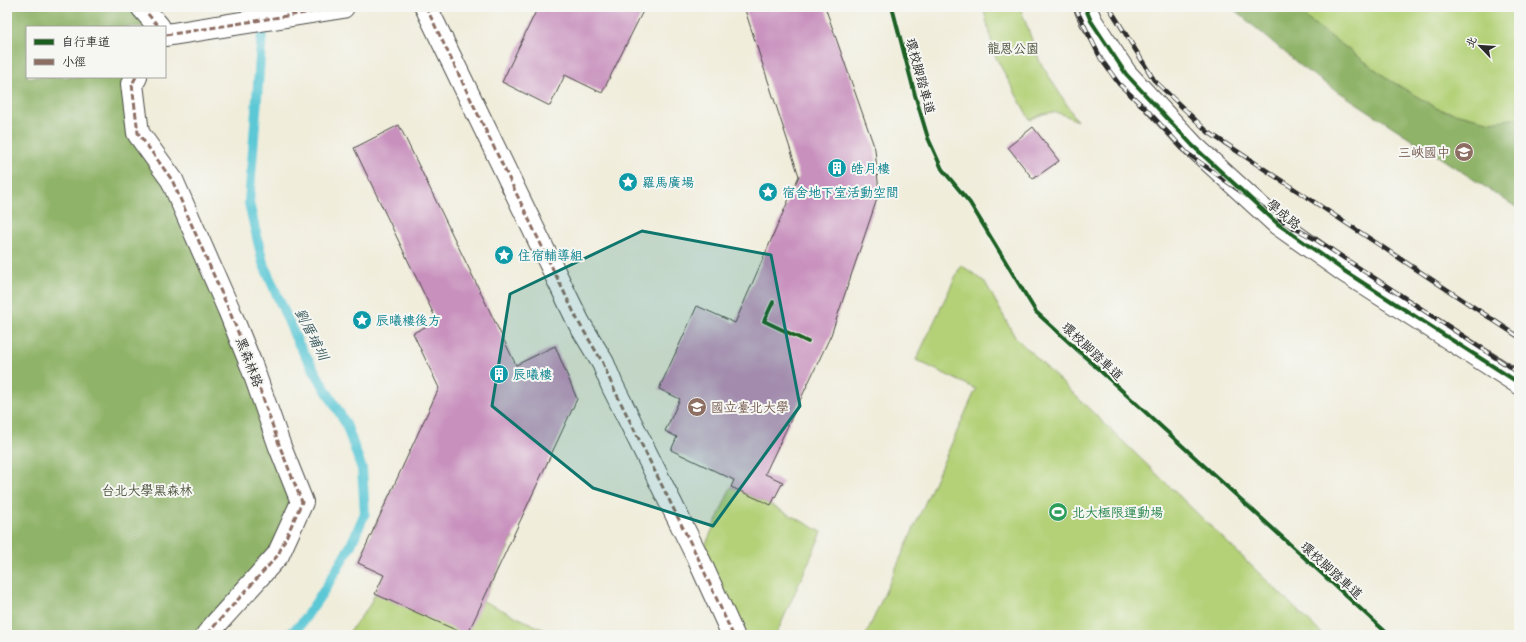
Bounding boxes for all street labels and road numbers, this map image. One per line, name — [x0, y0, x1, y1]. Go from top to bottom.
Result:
street label: 環校脚踏車道 — [899, 37, 938, 117]
street label: 學成路 — [1261, 196, 1304, 236]
street label: 環校脚踏車道 — [1056, 319, 1126, 386]
street label: 黑森林路 — [229, 335, 266, 391]
street label: 環校脚踏車道 — [1295, 539, 1366, 605]

